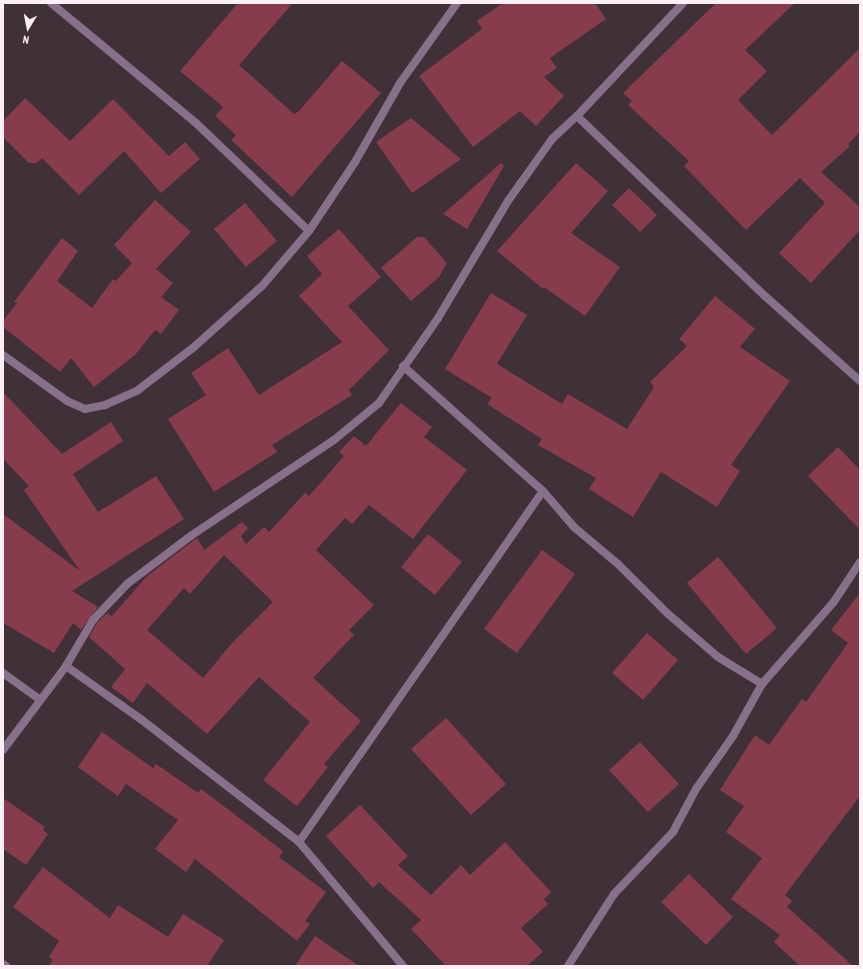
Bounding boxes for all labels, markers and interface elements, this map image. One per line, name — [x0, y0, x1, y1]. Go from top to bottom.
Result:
north arrow — [8, 8, 48, 48]
text: N — [22, 32, 30, 47]

